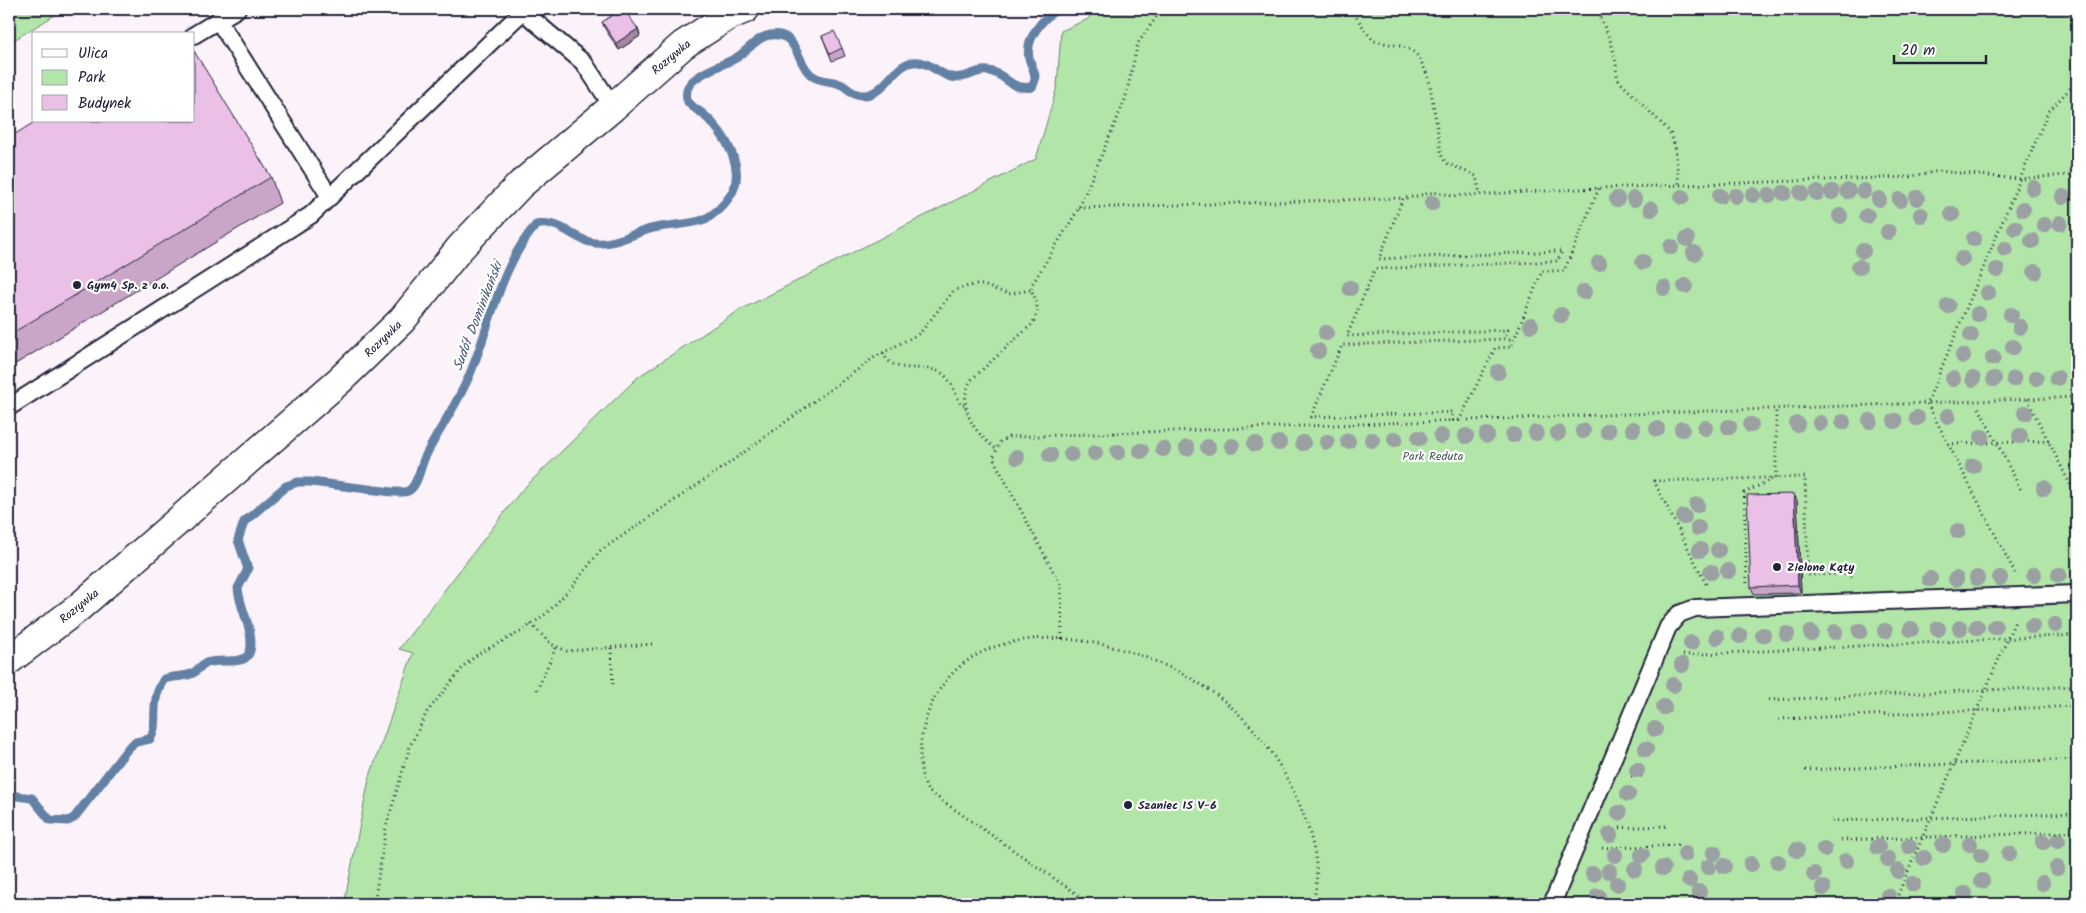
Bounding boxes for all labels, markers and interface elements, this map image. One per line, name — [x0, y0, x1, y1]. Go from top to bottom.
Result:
legend — [32, 32, 195, 122]
scale bar — [1894, 32, 1986, 64]
street label: Rozrywka — [647, 35, 696, 80]
text: 20 m — [1901, 39, 1935, 63]
text: Ulica — [78, 42, 108, 66]
text: Park — [78, 66, 106, 90]
text: Budynek — [78, 92, 132, 116]
water label: Sudół Dominikański — [447, 256, 510, 374]
place label: Gym4 Sp. z o.o. — [87, 276, 169, 295]
marker: Gym4 Sp. z o.o. — [71, 279, 83, 291]
street label: Rozrywka — [360, 316, 407, 362]
park label: Park Reduta — [1403, 447, 1464, 466]
place label: Zielone Kąty — [1787, 558, 1855, 577]
marker: Zielone Kąty — [1771, 561, 1783, 573]
street label: Rozrywka — [55, 584, 104, 628]
place label: Szaniec IS V-6 — [1138, 796, 1217, 815]
marker: Szaniec IS V-6 — [1122, 799, 1134, 811]

